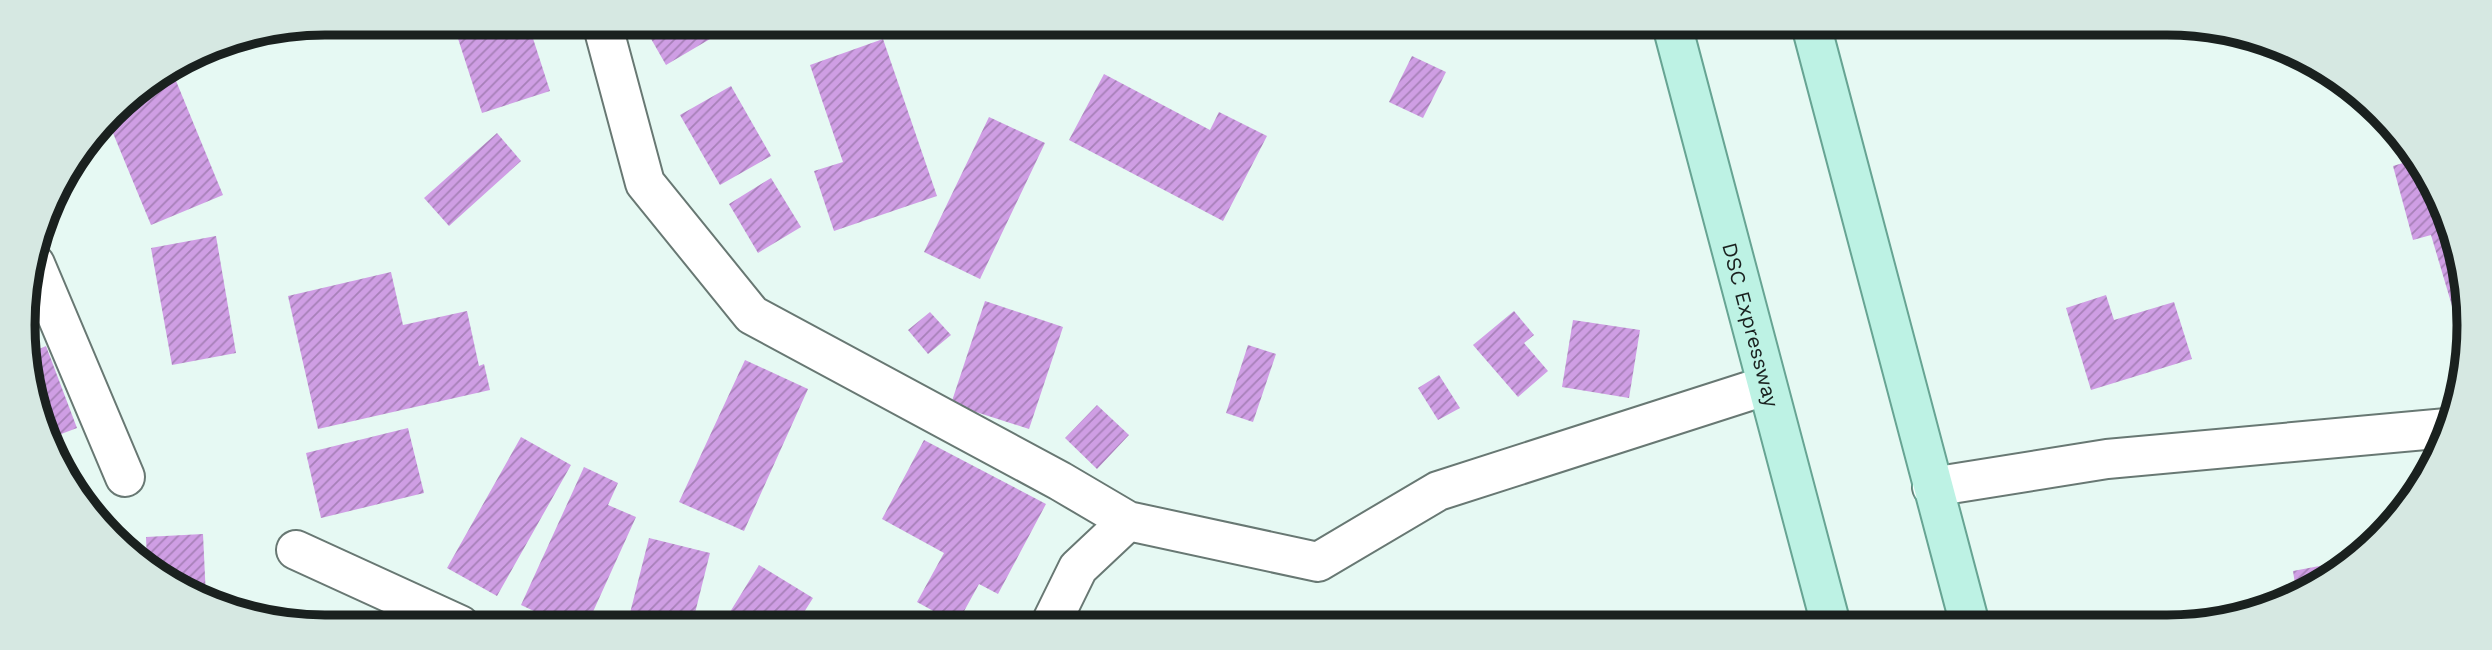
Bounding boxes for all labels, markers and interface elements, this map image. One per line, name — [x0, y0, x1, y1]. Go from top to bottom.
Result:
street label: DSC Expressway — [1718, 240, 1785, 410]

